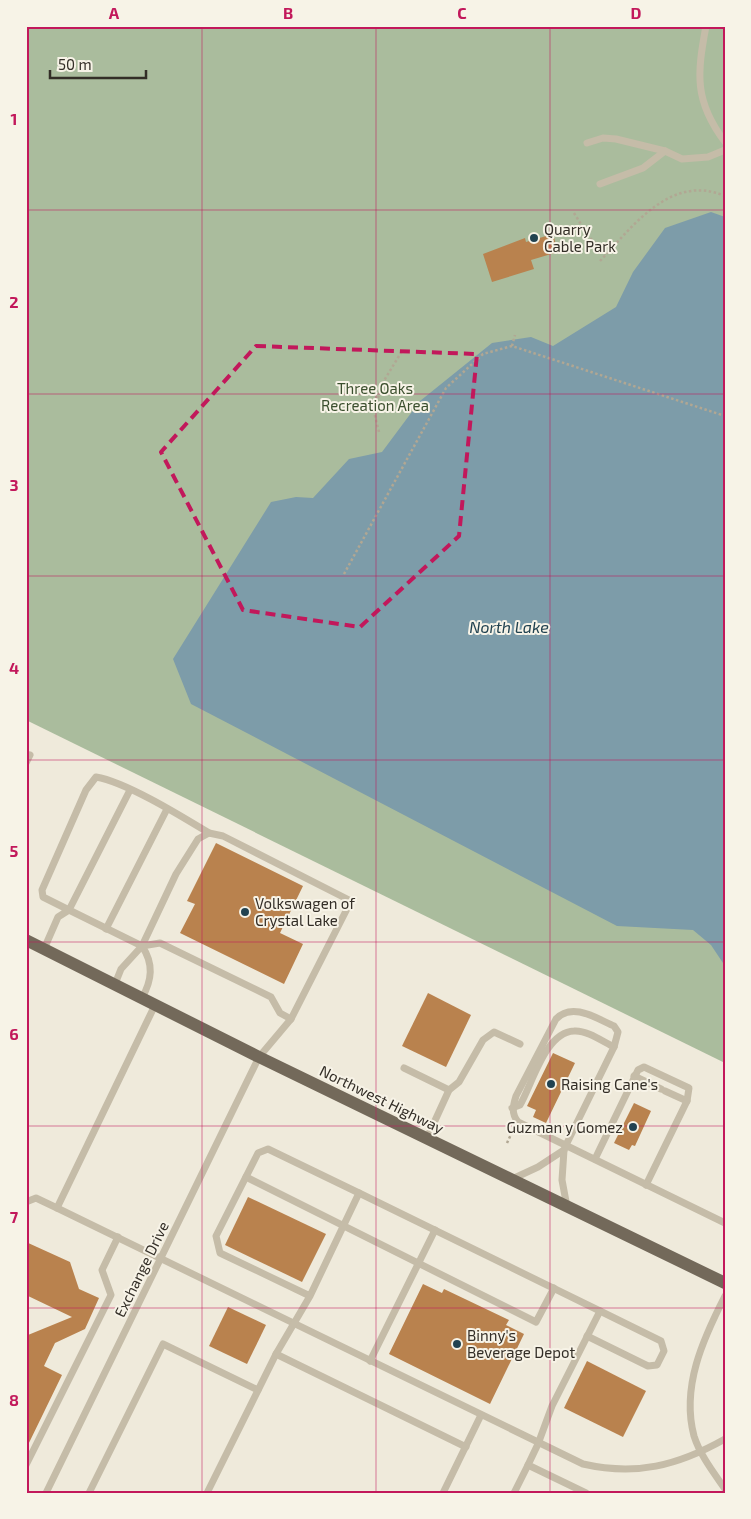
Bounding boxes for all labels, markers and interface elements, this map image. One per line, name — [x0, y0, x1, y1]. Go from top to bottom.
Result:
text: A — [109, 3, 120, 22]
text: B — [283, 3, 293, 22]
text: C — [457, 3, 467, 22]
text: D — [631, 3, 642, 22]
scale bar — [50, 48, 146, 80]
text: 50 m — [58, 55, 92, 73]
text: 1 — [11, 109, 17, 128]
place label: Quarry Cable Park — [544, 220, 616, 255]
marker: Quarry Cable Park — [528, 232, 540, 244]
text: 2 — [9, 292, 19, 311]
park label: Three Oaks Recreation Area — [321, 379, 429, 414]
text: 3 — [9, 475, 19, 494]
water label: North Lake — [469, 617, 549, 636]
text: 4 — [9, 658, 19, 677]
text: 5 — [10, 841, 19, 860]
place label: Volkswagen of Crystal Lake — [255, 894, 355, 929]
marker: Volkswagen of Crystal Lake — [239, 906, 251, 918]
text: 6 — [9, 1024, 19, 1043]
street label: Northwest Highway — [317, 1061, 447, 1137]
place label: Raising Cane's — [561, 1075, 658, 1093]
marker: Raising Cane's — [545, 1078, 557, 1090]
place label: Guzman y Gomez — [507, 1118, 623, 1136]
marker: Guzman y Gomez — [627, 1121, 639, 1133]
text: 7 — [10, 1207, 19, 1226]
street label: Exchange Drive — [110, 1218, 172, 1320]
place label: Binny's Beverage Depot — [467, 1326, 575, 1361]
marker: Binny's Beverage Depot — [451, 1338, 463, 1350]
text: 8 — [9, 1390, 19, 1409]

